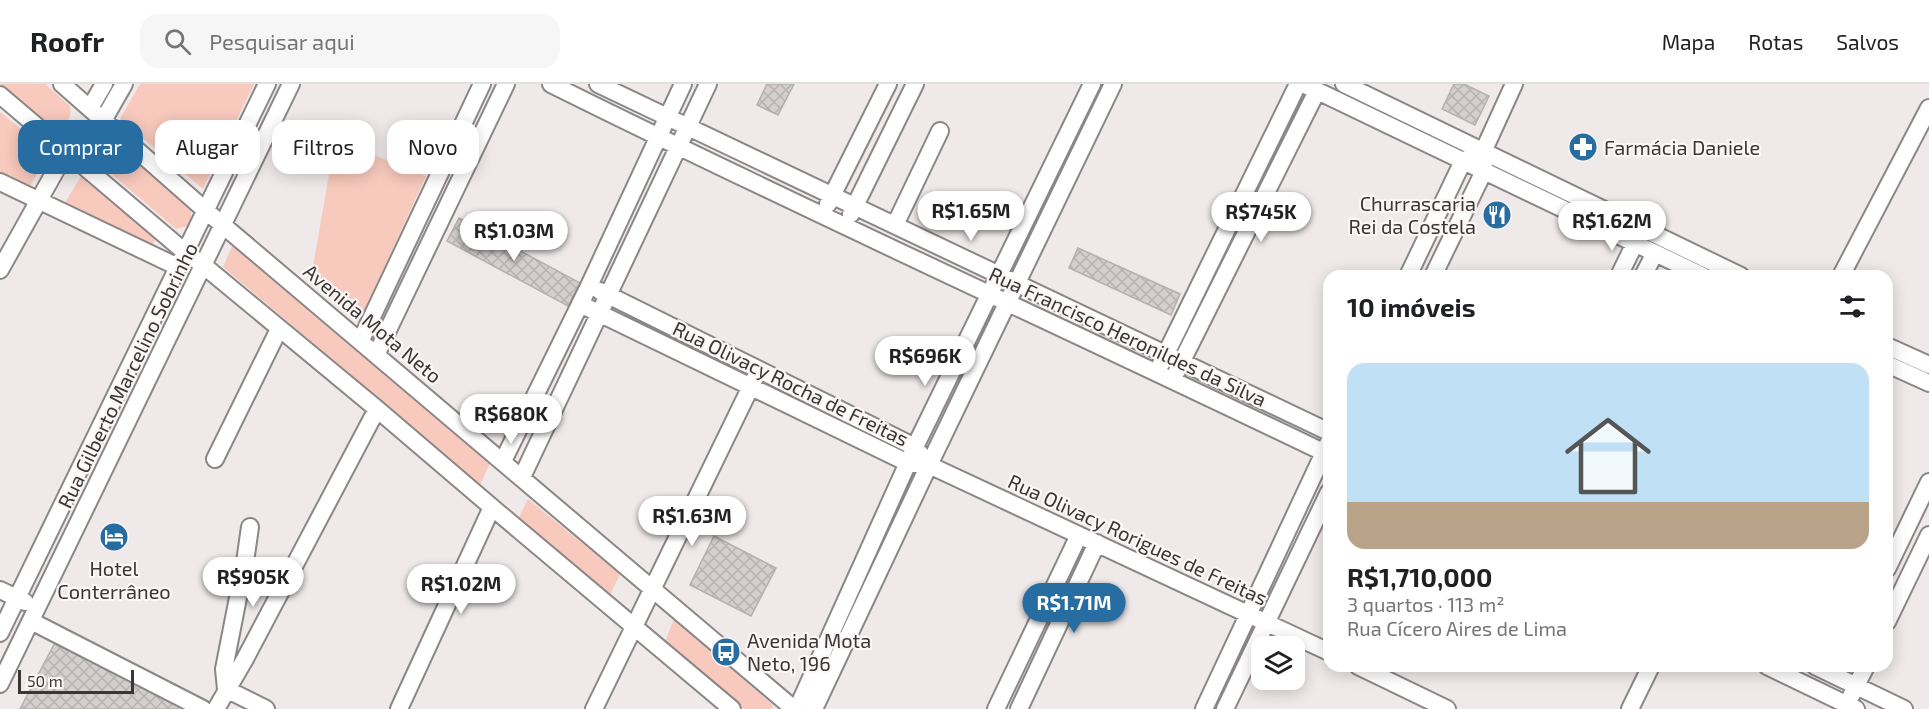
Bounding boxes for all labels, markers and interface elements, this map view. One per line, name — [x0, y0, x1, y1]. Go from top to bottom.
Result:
search box — [140, 14, 560, 68]
text: Roofr — [30, 24, 104, 58]
icon: search — [161, 25, 194, 58]
text: Pesquisar aqui — [209, 28, 355, 54]
text: Mapa — [1662, 29, 1715, 54]
text: Rotas — [1748, 29, 1803, 54]
text: Salvos — [1836, 29, 1899, 54]
chip: Comprar — [18, 120, 143, 174]
chip: Alugar — [155, 120, 260, 174]
chip: Filtros — [272, 120, 375, 174]
chip: Novo — [387, 120, 479, 174]
pharmacy icon: Farmácia Daniele — [1567, 131, 1599, 163]
place label: Farmácia Daniele — [1604, 135, 1760, 159]
pin: R$1.65M — [916, 191, 1026, 242]
place label: Churrascaria Rei da Costela — [1348, 191, 1476, 238]
pin: R$745K — [1212, 192, 1310, 243]
text: R$1.65M — [931, 198, 1011, 222]
text: R$745K — [1225, 199, 1297, 223]
restaurant icon: Churrascaria Rei da Costela — [1481, 199, 1513, 231]
pin: R$1.62M — [1557, 201, 1667, 252]
text: R$1.62M — [1572, 208, 1652, 232]
pin: R$1.03M — [459, 211, 569, 262]
text: R$1.03M — [474, 218, 554, 242]
street label: Rua Gilberto Marcelino Sobrinho — [52, 238, 202, 512]
street label: Avenida Mota Neto — [299, 258, 447, 388]
street label: Rua Francisco Heronildes da Silva — [986, 261, 1270, 411]
icon: filters — [1836, 290, 1869, 323]
text: 10 imóveis — [1347, 291, 1476, 322]
street label: Rua Olivacy Rocha de Freitas — [669, 315, 913, 451]
pin: R$696K — [876, 336, 974, 387]
text: R$696K — [889, 343, 961, 367]
pin: R$680K — [462, 394, 560, 445]
text: R$680K — [474, 401, 548, 425]
icon: home — [1554, 402, 1662, 510]
street label: Rua Olivacy Rorigues de Freitas — [1005, 468, 1271, 610]
pin: R$1.63M — [637, 496, 747, 547]
text: R$1.63M — [652, 503, 732, 527]
hotel icon: Hotel Conterrâneo — [98, 521, 130, 553]
place label: Hotel Conterrâneo — [57, 556, 171, 603]
pin: R$905K — [204, 557, 302, 608]
text: R$1,710,000 — [1347, 561, 1492, 592]
text: R$905K — [217, 564, 289, 588]
pin: R$1.02M — [406, 564, 516, 615]
text: R$1.02M — [421, 571, 501, 595]
pin: R$1.71M — [1019, 583, 1129, 634]
text: R$1.71M — [1037, 590, 1111, 614]
text: 3 quartos · 113 m² — [1347, 592, 1504, 616]
text: Rua Cícero Aires de Lima — [1347, 616, 1567, 640]
place label: Avenida Mota Neto, 196 — [747, 628, 871, 675]
bus stop icon: Avenida Mota Neto, 196 — [710, 636, 742, 668]
map controls — [1251, 636, 1305, 690]
button: layers — [1251, 636, 1305, 690]
scale bar — [18, 667, 134, 694]
text: 50 m — [27, 671, 63, 690]

